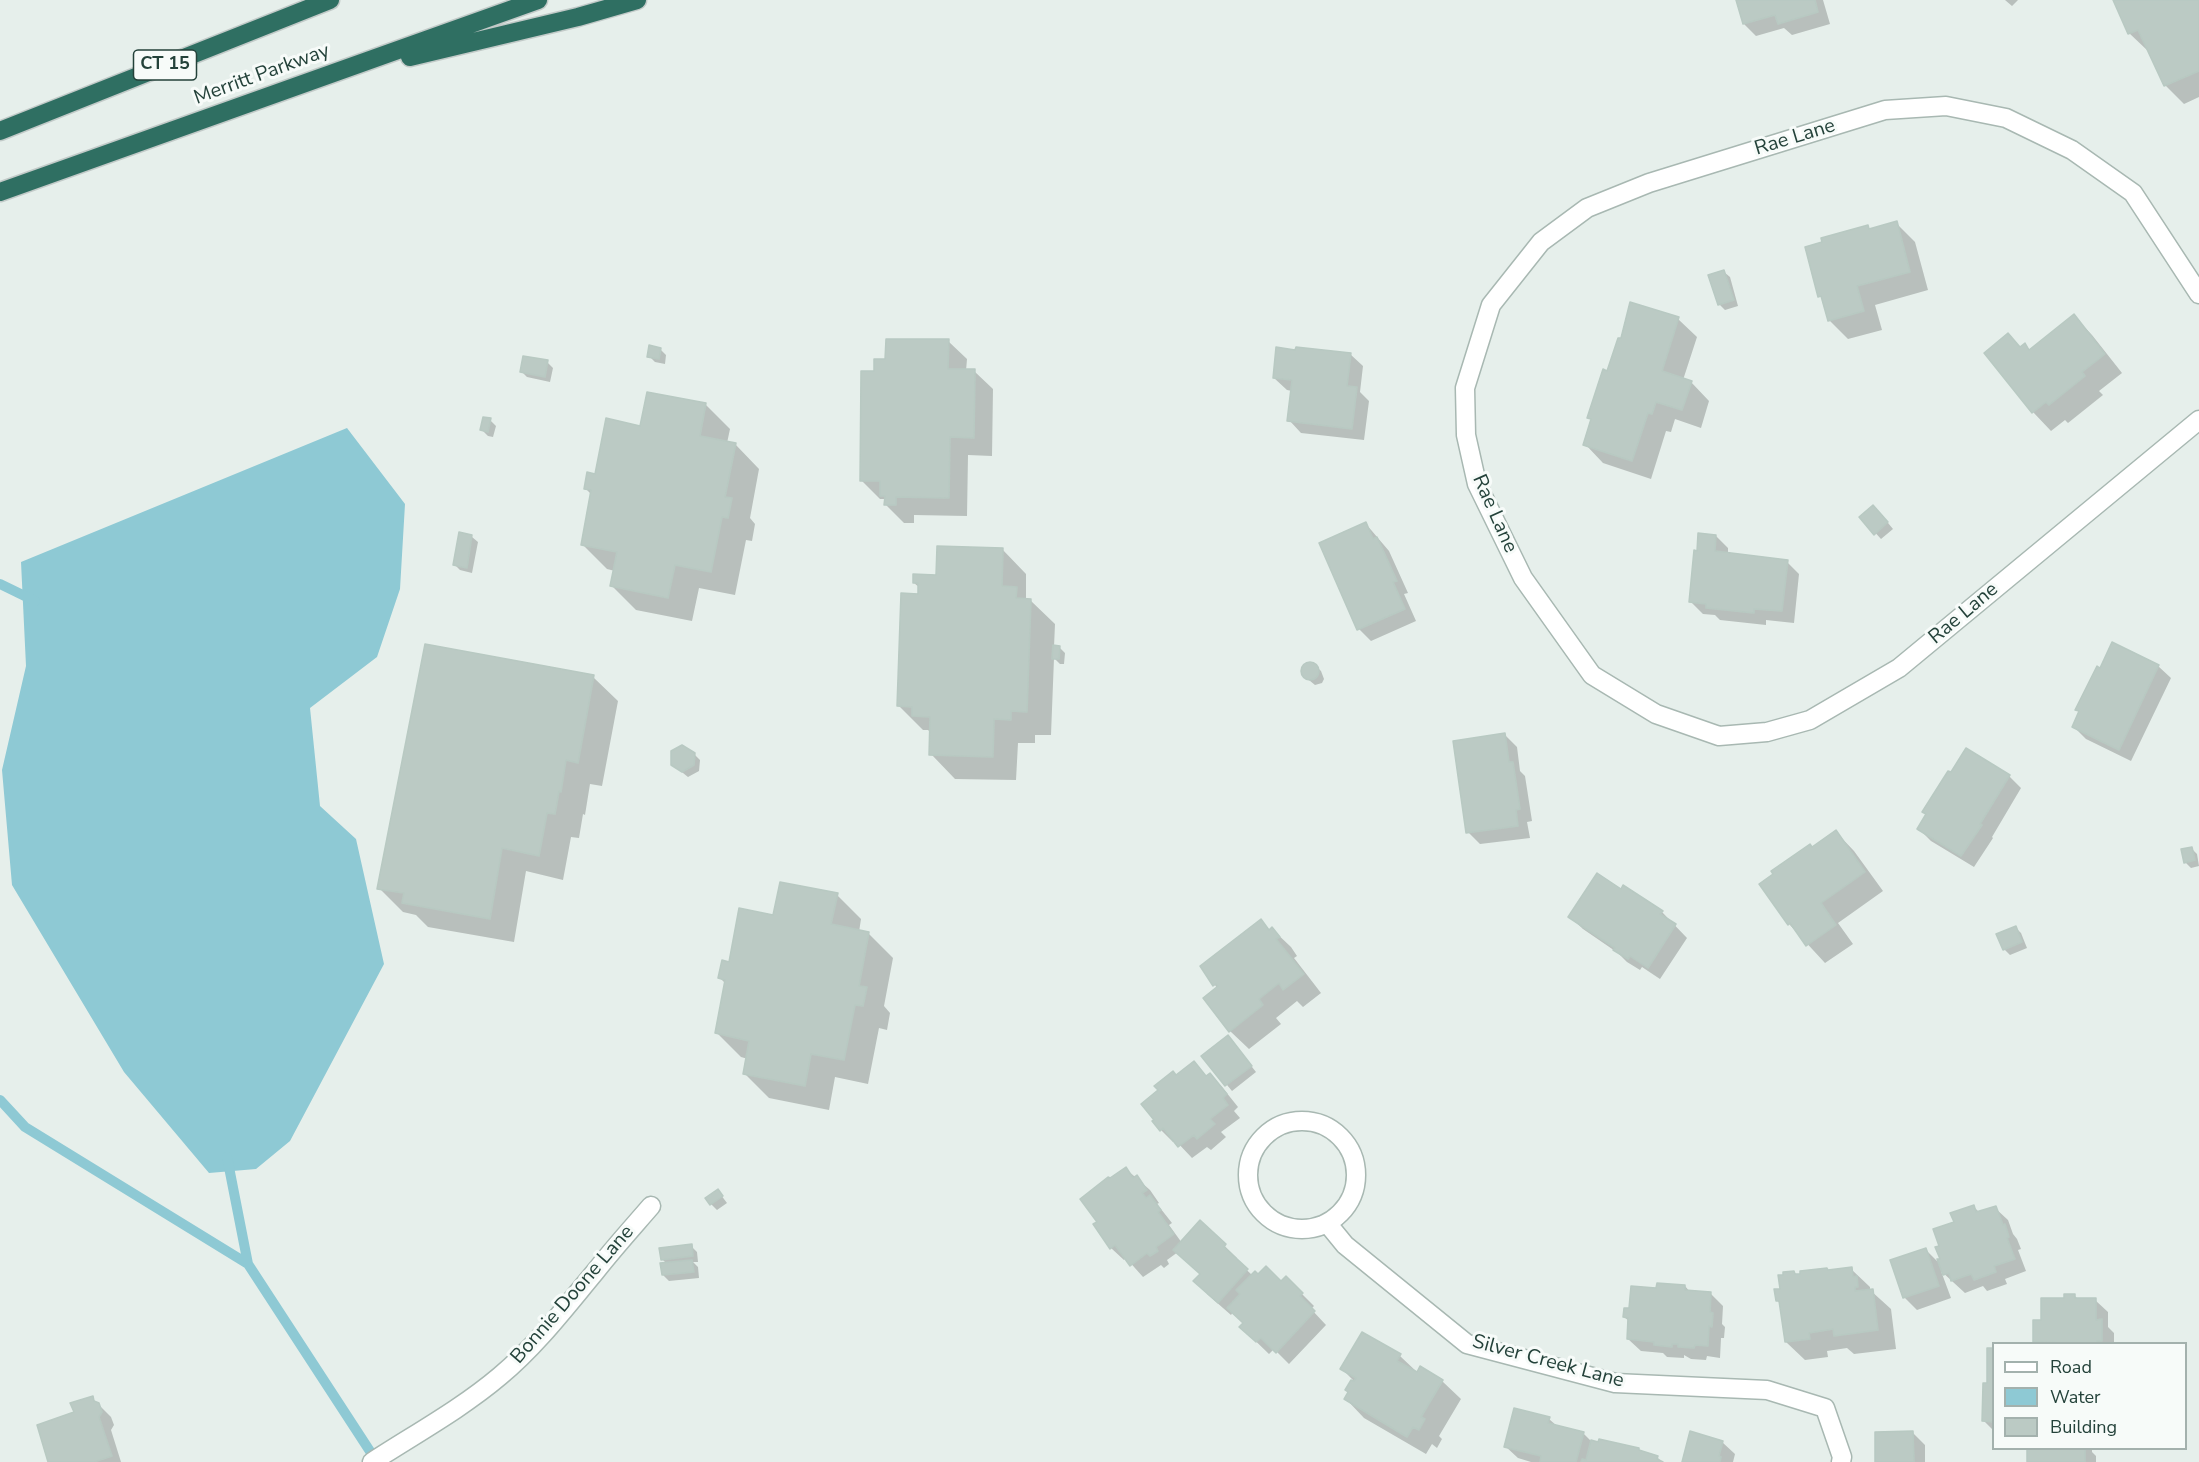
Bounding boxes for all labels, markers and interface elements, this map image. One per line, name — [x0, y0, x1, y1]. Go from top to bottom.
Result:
street label: Merritt Parkway — [191, 39, 333, 111]
road number: CT 15 — [134, 50, 196, 80]
street label: Rae Lane — [1752, 114, 1838, 162]
street label: Rae Lane — [1466, 471, 1522, 557]
street label: Rae Lane — [1924, 578, 2004, 650]
street label: Bonnie Doone Lane — [506, 1221, 640, 1369]
street label: Silver Creek Lane — [1470, 1330, 1626, 1394]
legend — [1992, 1342, 2187, 1450]
text: Road — [2050, 1355, 2092, 1379]
text: Water — [2050, 1385, 2101, 1409]
text: Building — [2050, 1415, 2117, 1439]

